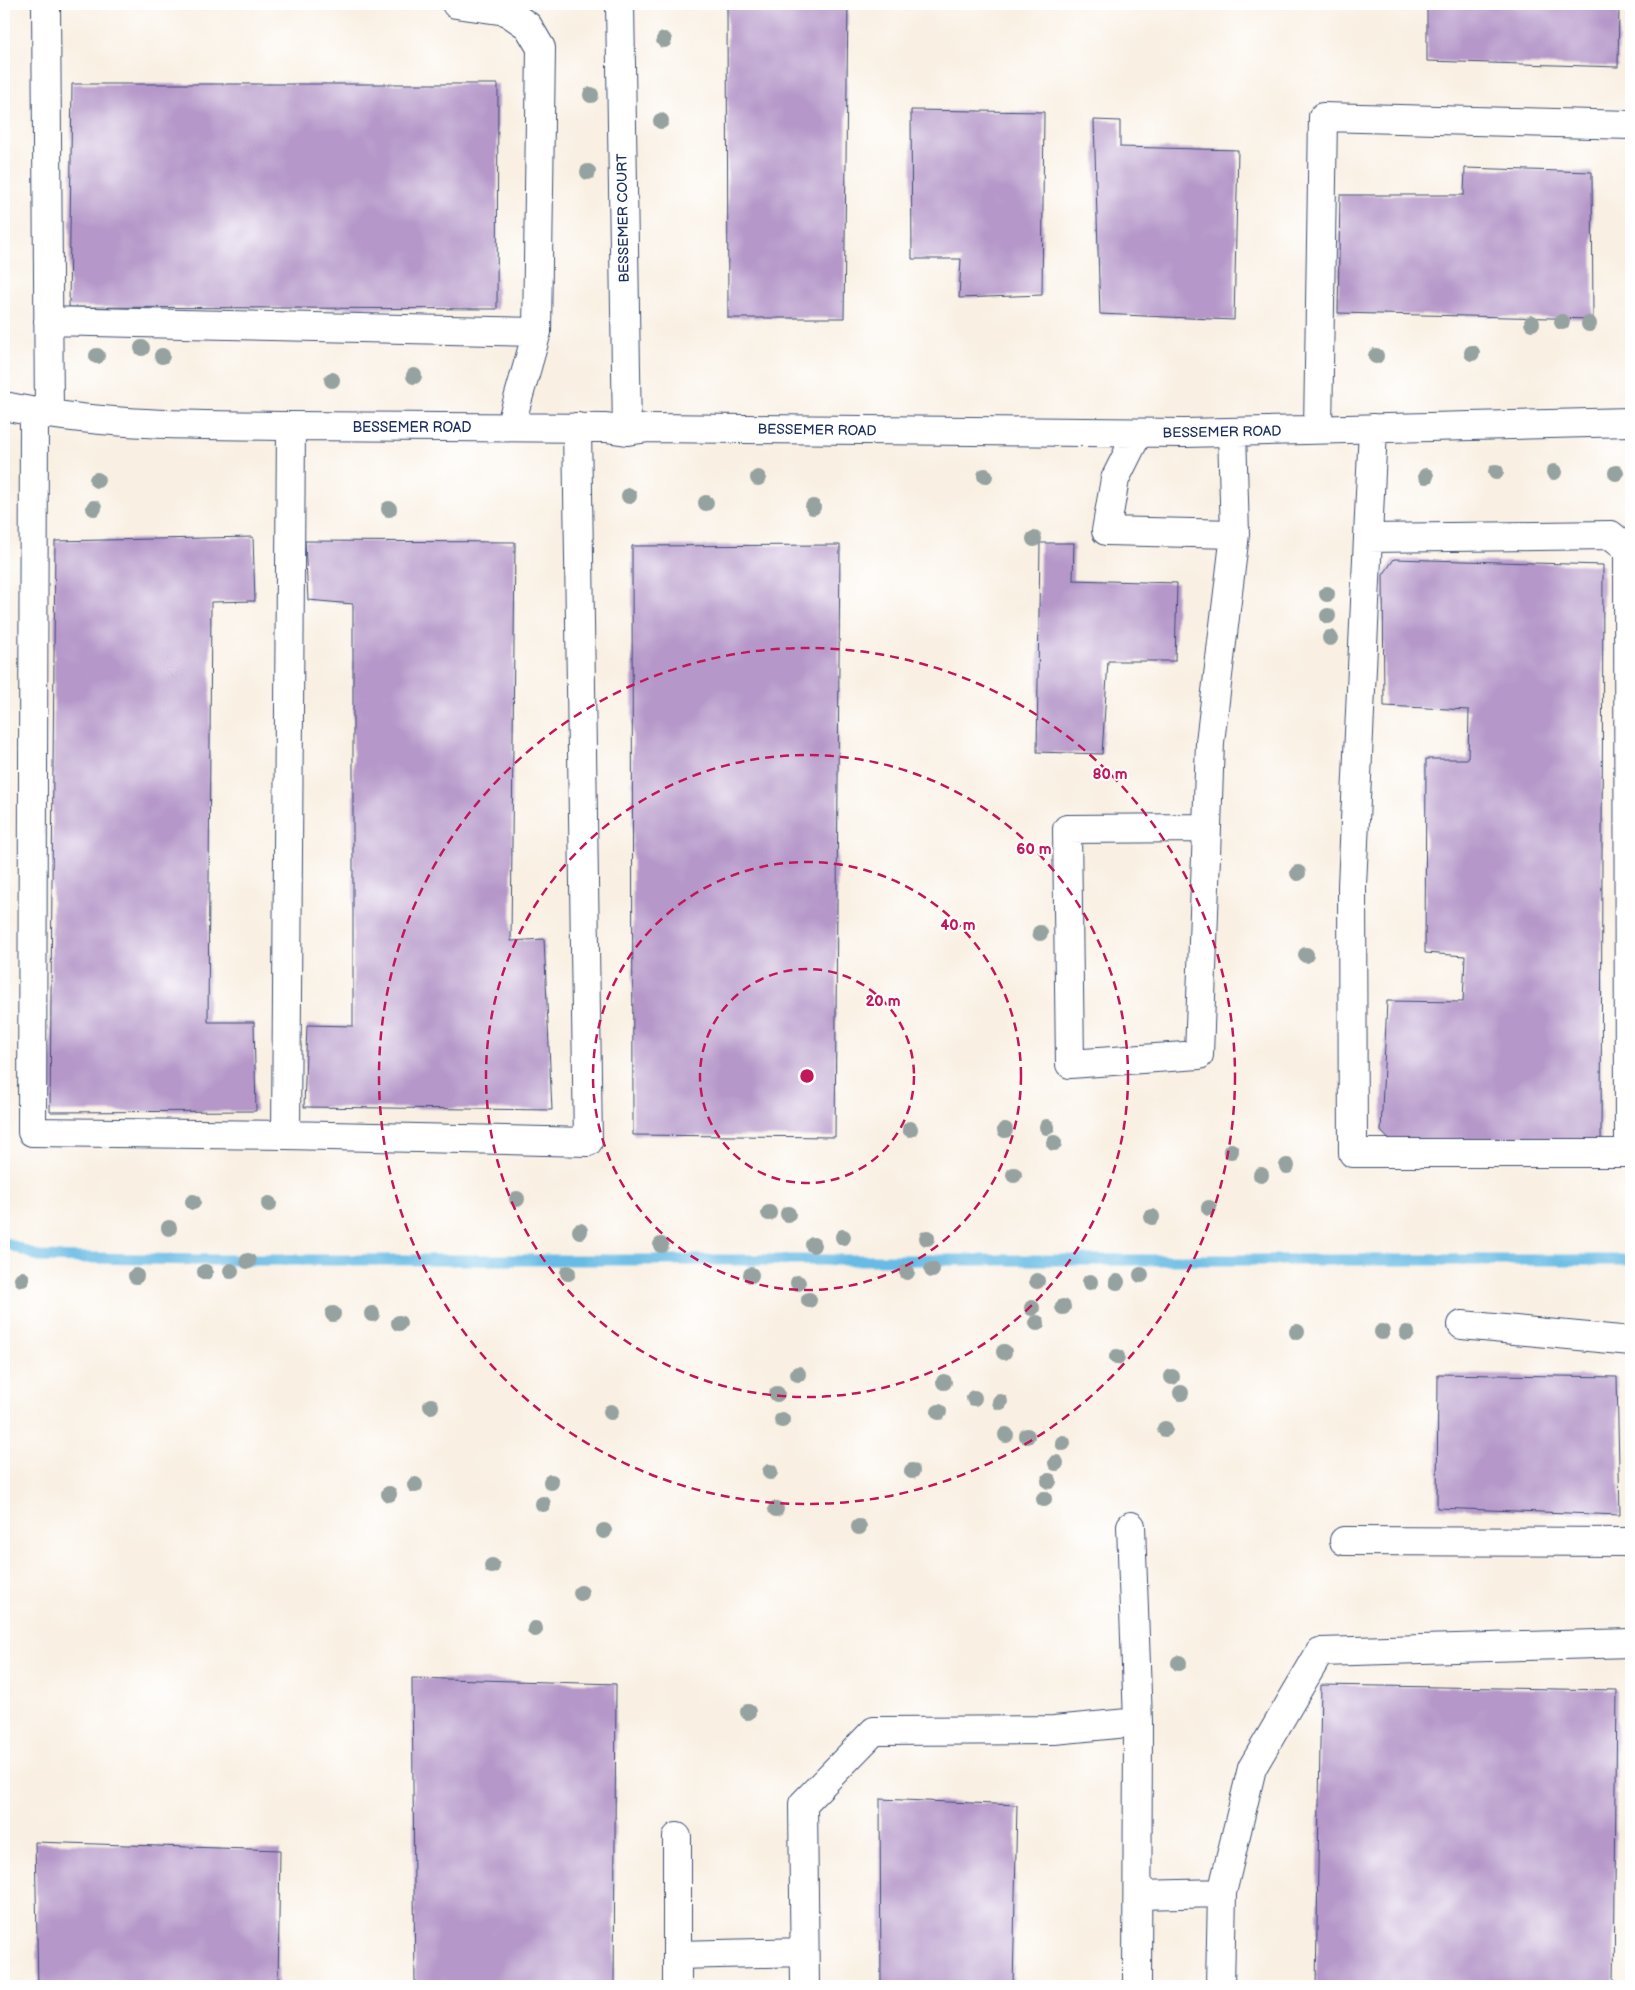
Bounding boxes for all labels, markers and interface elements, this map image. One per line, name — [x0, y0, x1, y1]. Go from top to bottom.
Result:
street label: BESSEMER COURT — [613, 153, 633, 283]
street label: BESSEMER ROAD — [353, 419, 472, 436]
street label: BESSEMER ROAD — [757, 420, 877, 440]
street label: BESSEMER ROAD — [1162, 422, 1282, 442]
text: 80 m — [1092, 765, 1128, 784]
text: 60 m — [1016, 840, 1052, 859]
text: 40 m — [940, 916, 976, 935]
text: 20 m — [866, 992, 901, 1011]
centre of rings — [798, 1067, 816, 1085]

